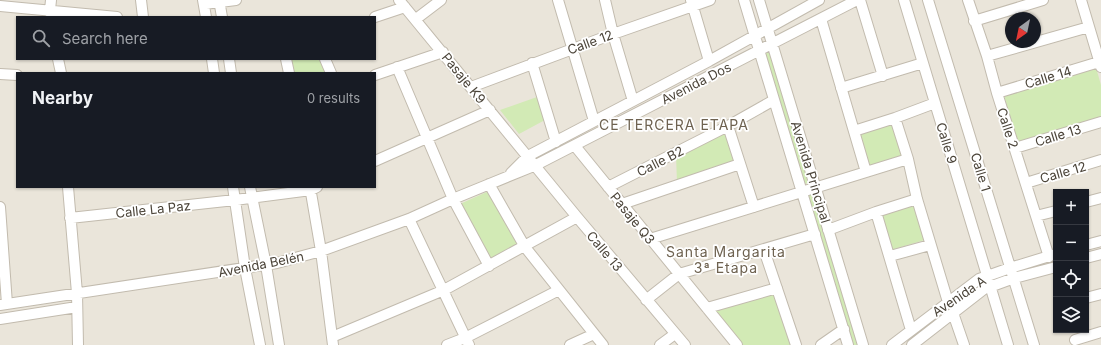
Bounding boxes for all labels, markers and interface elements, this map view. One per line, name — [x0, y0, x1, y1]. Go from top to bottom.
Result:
north arrow — [1005, 12, 1041, 48]
search box — [16, 16, 376, 60]
street label: Calle 12 — [565, 26, 615, 58]
icon: search — [30, 27, 52, 49]
text: Search here — [62, 29, 148, 48]
street label: Pasaje K9 — [439, 49, 489, 107]
street label: Avenida Dos — [658, 58, 734, 107]
street label: Calle 14 — [1023, 62, 1073, 92]
text: Nearby — [32, 88, 93, 108]
text: 0 results — [307, 90, 360, 106]
street label: Calle 2 — [994, 105, 1022, 151]
district label: CE TERCERA ETAPA — [599, 116, 749, 133]
street label: Avenida Principal — [788, 119, 834, 225]
street label: Calle 9 — [933, 120, 961, 166]
street label: Calle 13 — [1033, 120, 1083, 150]
street label: Calle B2 — [634, 142, 686, 180]
street label: Calle 1 — [968, 151, 994, 193]
street label: Calle 12 — [1038, 158, 1088, 186]
street label: Pasaje Q3 — [607, 189, 659, 247]
map controls — [1053, 189, 1089, 333]
button: + — [1053, 189, 1089, 225]
street label: Calle La Paz — [115, 197, 191, 221]
button: − — [1053, 225, 1089, 261]
street label: Calle 13 — [584, 228, 626, 274]
district label: Santa Margarita 3ª Etapa — [666, 243, 786, 276]
street label: Avenida Belén — [217, 248, 305, 280]
button: locate — [1053, 261, 1089, 297]
street label: Avenida A — [929, 272, 989, 320]
button: layers — [1053, 297, 1089, 333]

